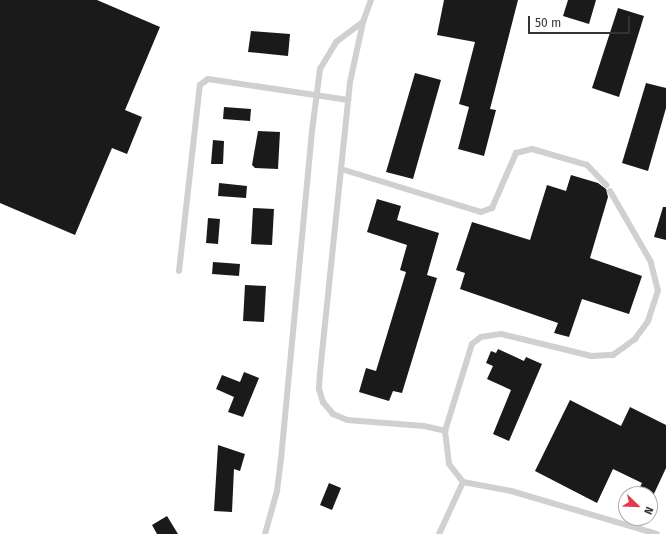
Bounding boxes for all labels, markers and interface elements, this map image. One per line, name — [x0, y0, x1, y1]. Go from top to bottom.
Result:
scale bar — [530, 8, 632, 34]
text: 50 m — [535, 16, 561, 30]
north arrow — [618, 486, 658, 526]
text: N — [641, 505, 656, 516]

